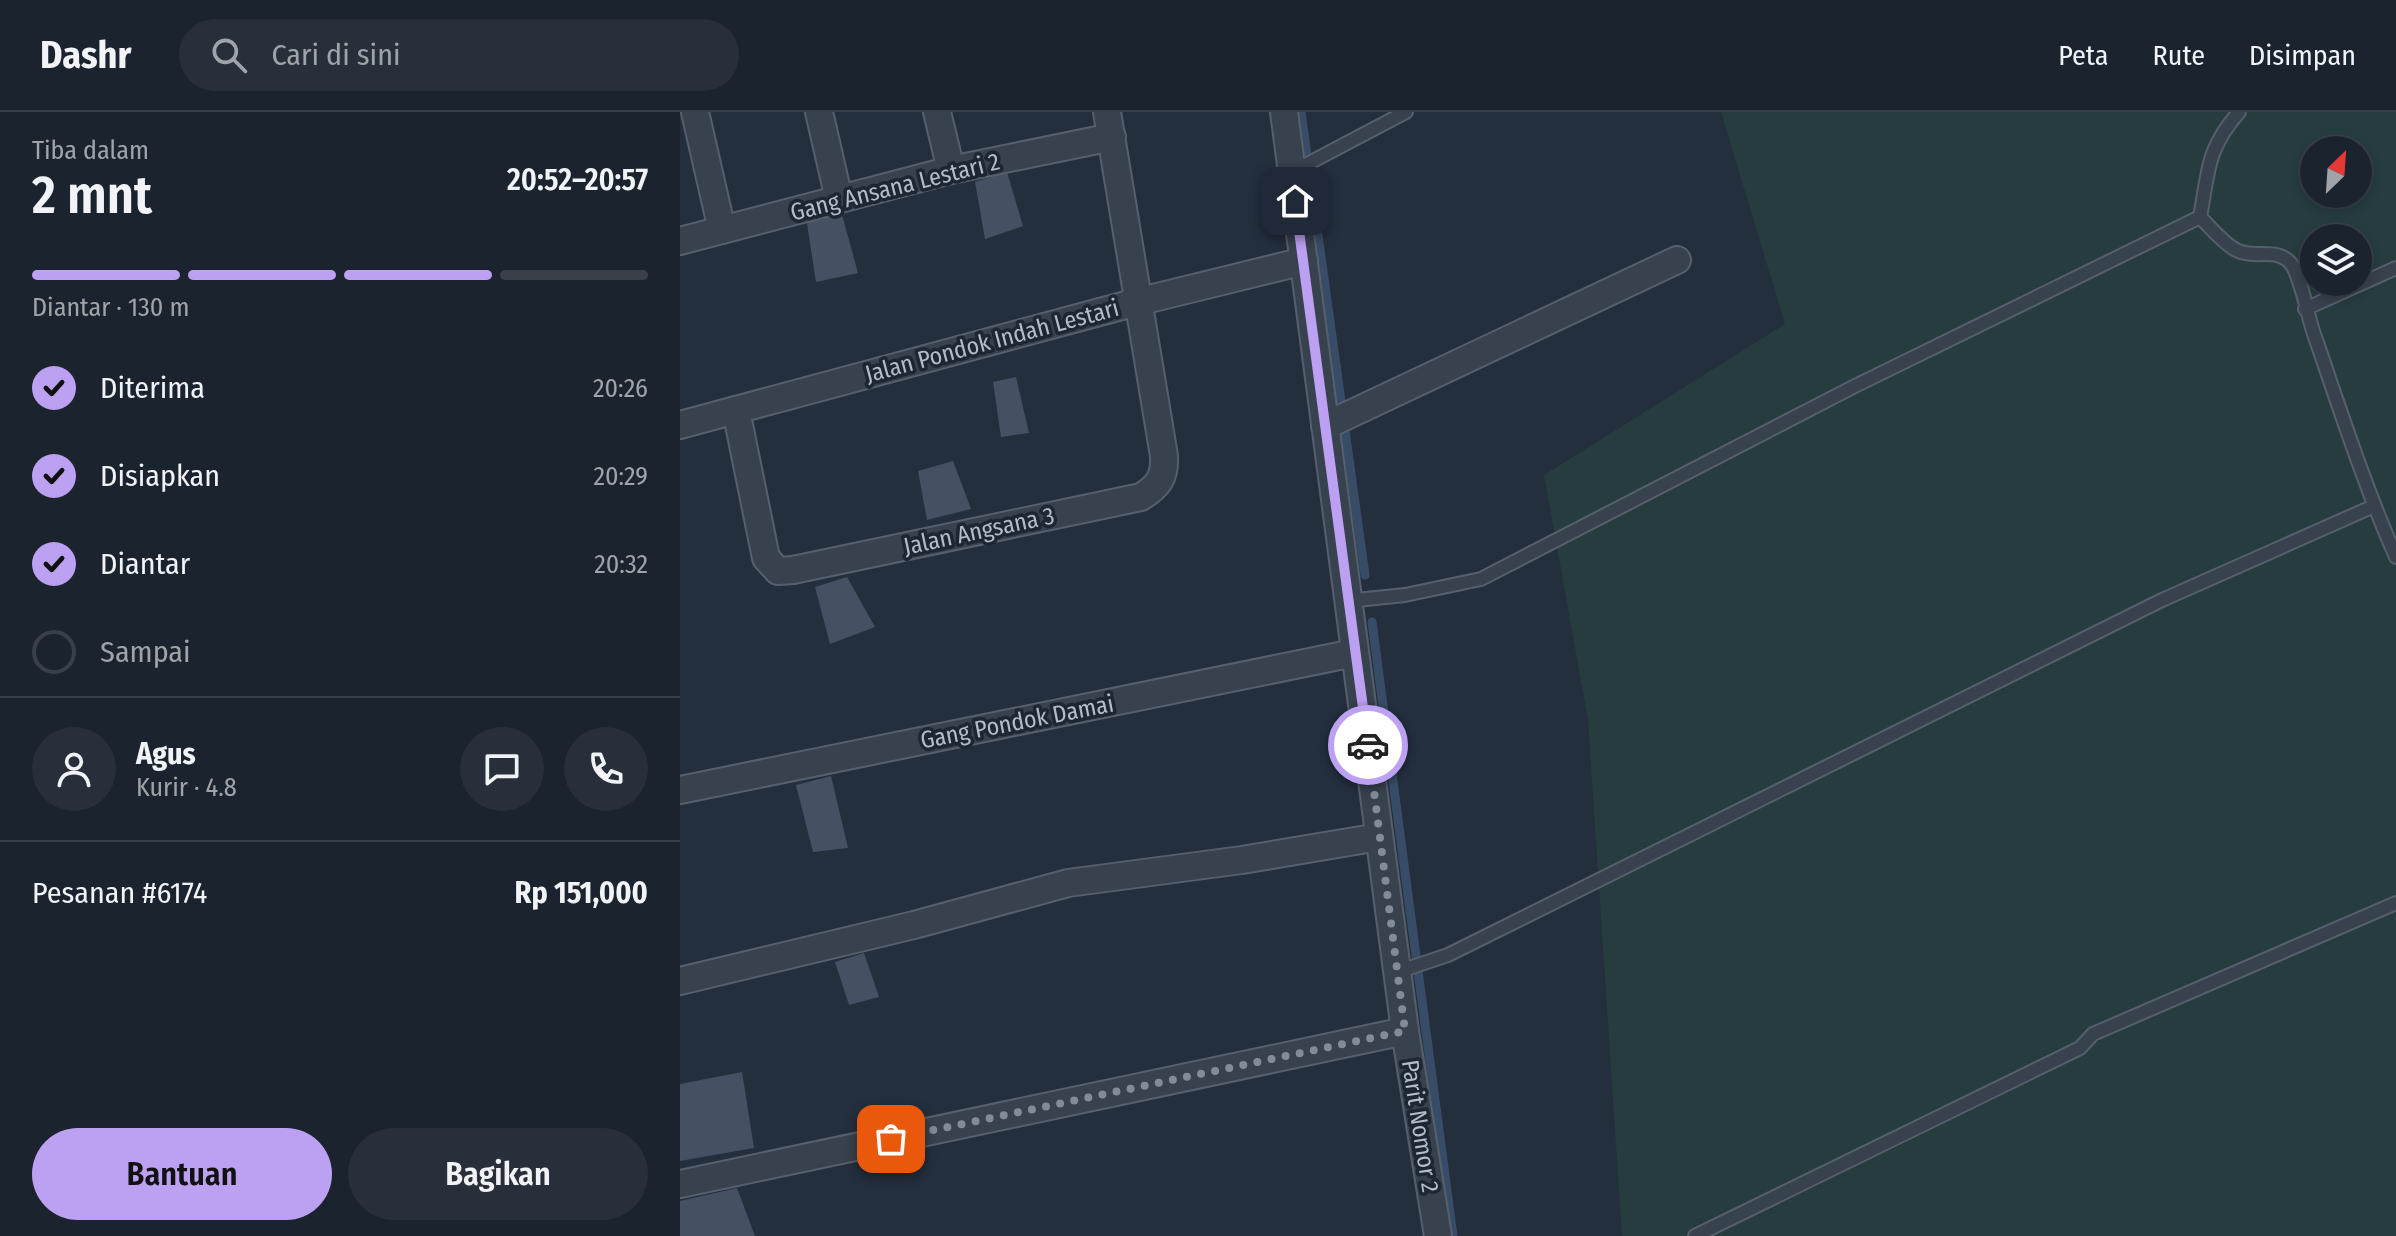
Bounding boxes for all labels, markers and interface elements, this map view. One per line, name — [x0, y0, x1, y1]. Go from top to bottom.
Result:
search box — [179, 19, 739, 91]
text: Dashr — [40, 32, 131, 78]
icon: search — [207, 33, 251, 77]
text: Cari di sini — [271, 37, 401, 73]
text: Peta — [2058, 39, 2109, 72]
text: Rute — [2153, 39, 2205, 72]
text: Disimpan — [2249, 39, 2356, 72]
text: Tiba dalam — [32, 135, 149, 166]
north arrow — [2300, 136, 2372, 208]
map controls — [2300, 136, 2372, 296]
street label: Gang Ansana Lestari 2 — [788, 147, 1002, 227]
text: 20:52–20:57 — [507, 162, 648, 198]
text: 2 mnt — [32, 164, 152, 227]
pin — [1261, 167, 1329, 235]
icon: home — [1273, 179, 1317, 223]
button: layers — [2300, 224, 2372, 296]
text: Diantar · 130 m — [32, 292, 189, 323]
street label: Jalan Pondok Indah Lestari — [862, 294, 1122, 388]
icon: check — [32, 366, 76, 410]
text: Diterima — [100, 370, 205, 406]
text: 20:26 — [593, 373, 648, 404]
icon: check — [32, 454, 76, 498]
text: Disiapkan — [100, 458, 220, 494]
text: 20:29 — [594, 461, 648, 492]
street label: Jalan Angsana 3 — [901, 501, 1057, 561]
icon: check — [32, 542, 76, 586]
text: Diantar — [100, 546, 190, 582]
text: 20:32 — [594, 549, 648, 580]
text: Sampai — [100, 634, 191, 670]
street label: Gang Pondok Damai — [918, 690, 1116, 754]
courier — [1328, 705, 1408, 785]
icon: car — [1346, 723, 1390, 767]
button: person — [32, 727, 116, 811]
button: chat — [460, 727, 544, 811]
button: phone — [564, 727, 648, 811]
text: Agus — [136, 736, 196, 772]
text: Kurir · 4.8 — [136, 772, 237, 803]
text: Pesanan #6174 — [32, 875, 207, 911]
text: Rp 151,000 — [515, 875, 648, 911]
street label: Parit Nomor 2 — [1396, 1058, 1444, 1194]
pin — [857, 1105, 925, 1173]
icon: bag — [869, 1117, 913, 1161]
button: Bantuan — [32, 1128, 332, 1220]
button: Bagikan — [348, 1128, 648, 1220]

